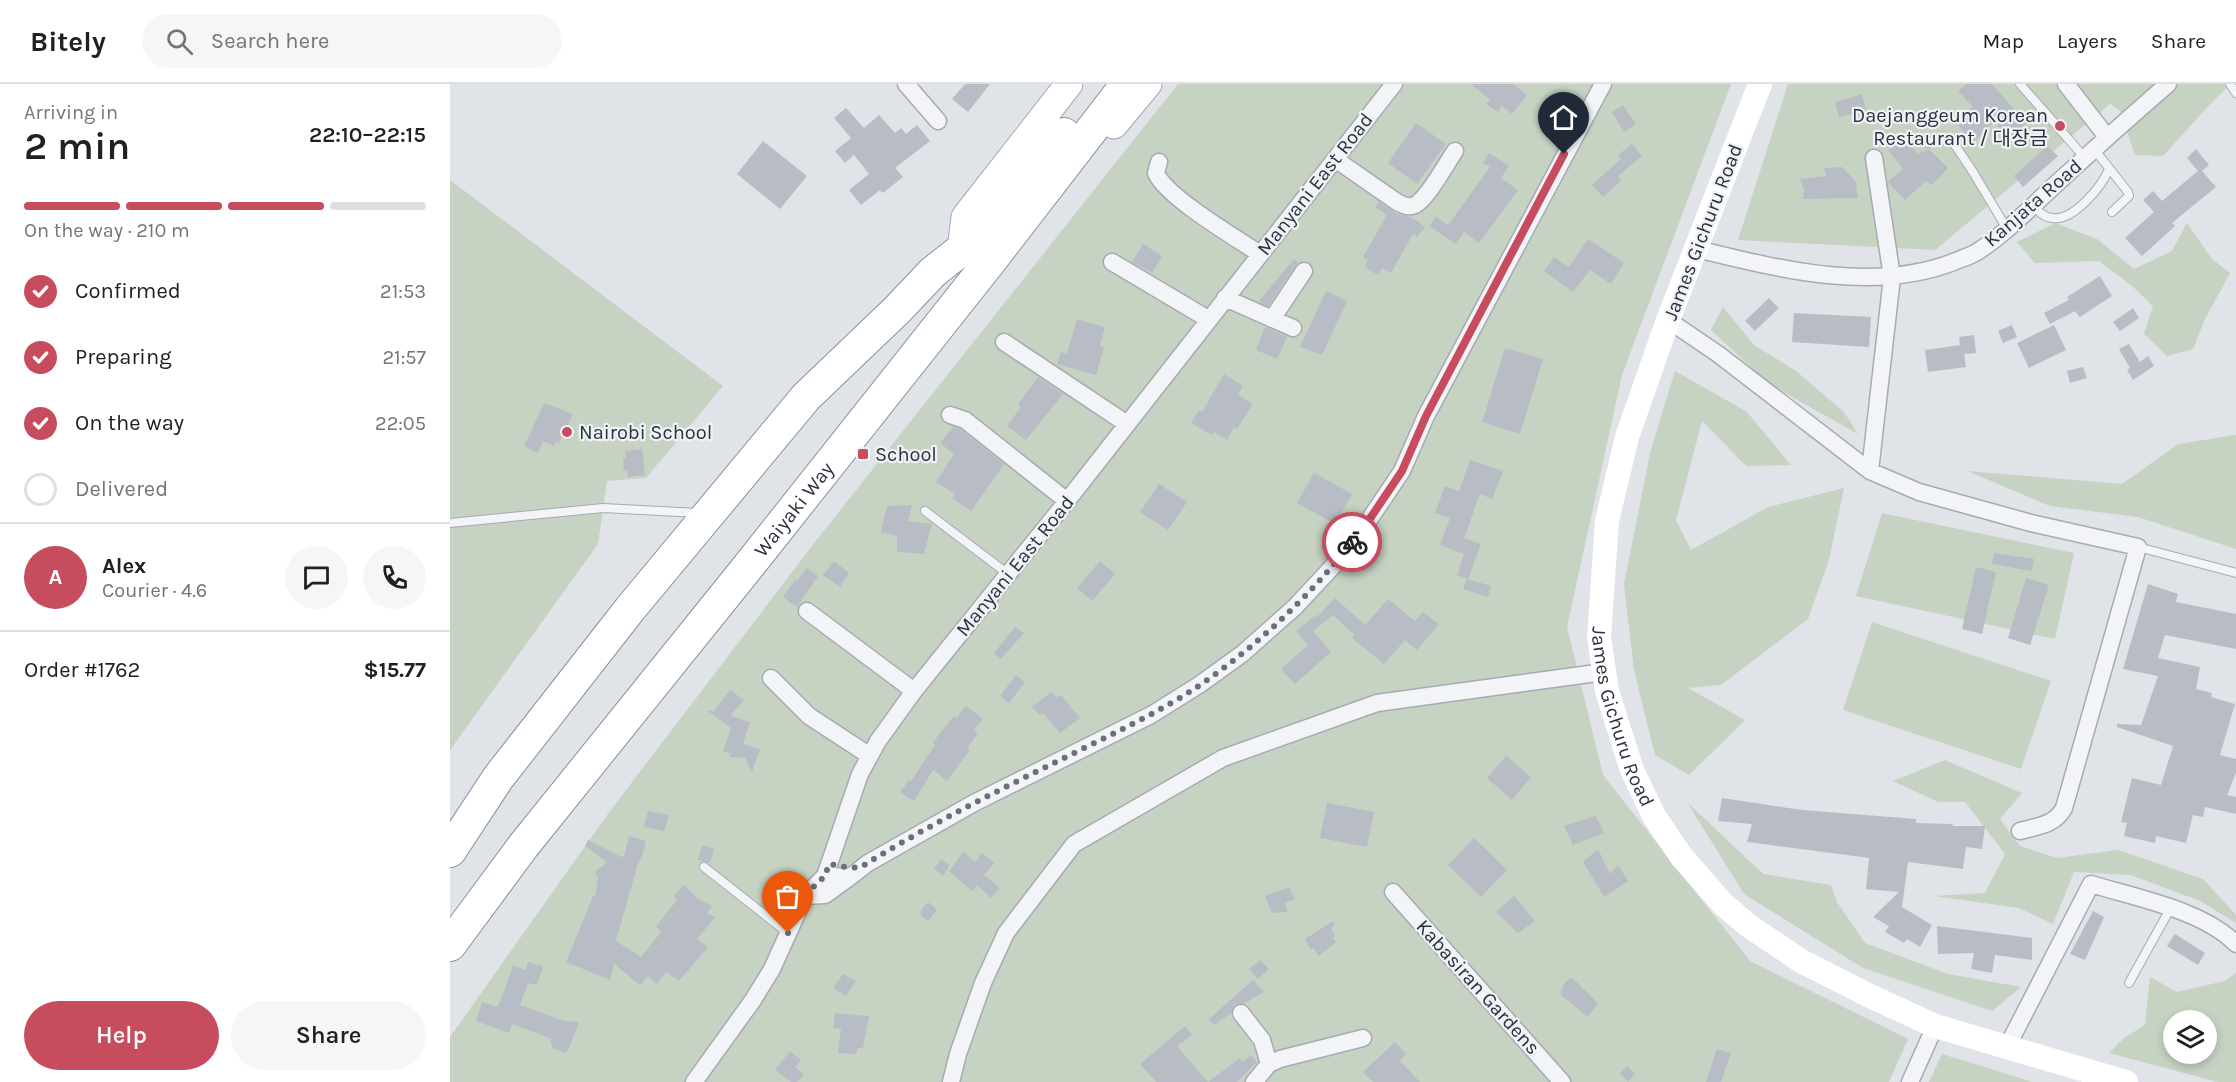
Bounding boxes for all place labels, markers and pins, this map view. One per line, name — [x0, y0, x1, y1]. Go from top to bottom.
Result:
pin — [1538, 92, 1589, 154]
place label: Daejanggeum Korean Restaurant / 대장금 — [1852, 104, 2048, 150]
marker: Daejanggeum Korean Restaurant / 대장금 — [2053, 119, 2067, 133]
place label: Nairobi School — [579, 421, 712, 444]
marker: Nairobi School — [560, 425, 574, 439]
place label: School — [875, 443, 937, 466]
marker: School — [856, 447, 870, 461]
pin — [762, 871, 813, 933]

